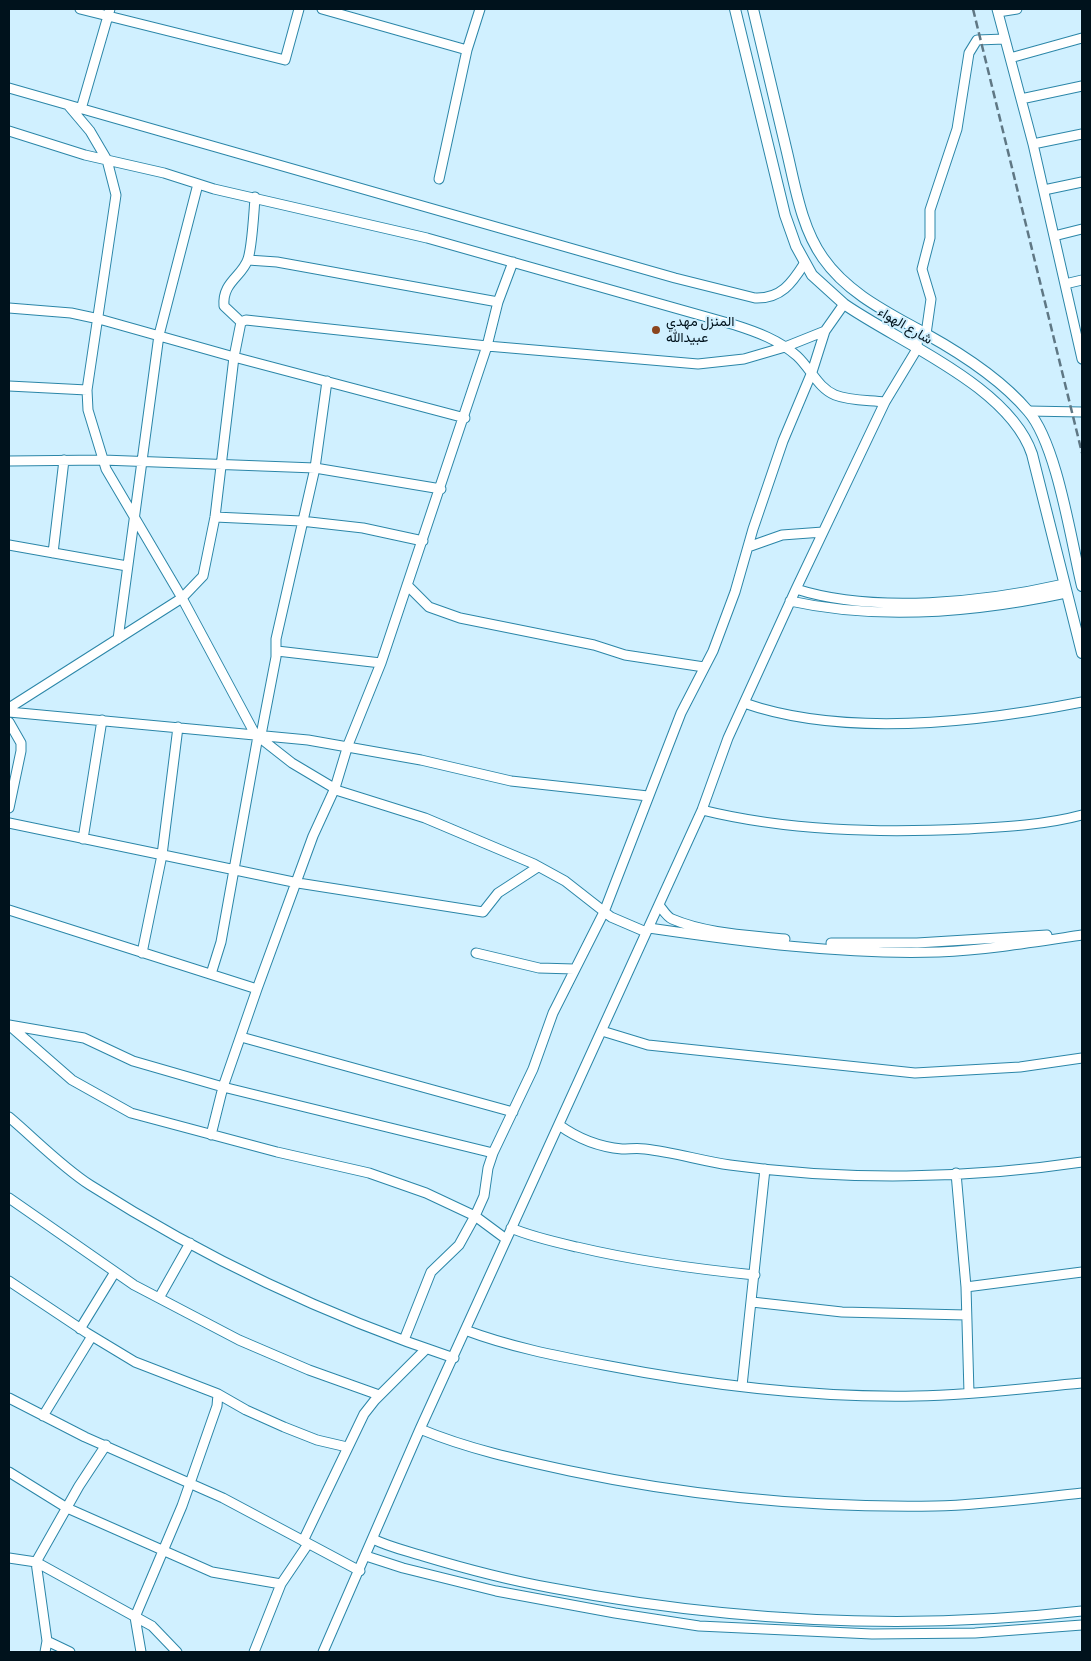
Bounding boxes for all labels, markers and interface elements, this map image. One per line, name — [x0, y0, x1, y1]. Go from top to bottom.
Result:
street label: شارع الهواء — [875, 304, 935, 348]
place label: المنزل مهدي عبيدالله — [666, 314, 735, 347]
marker: المنزل مهدي عبيدالله — [650, 324, 662, 336]

